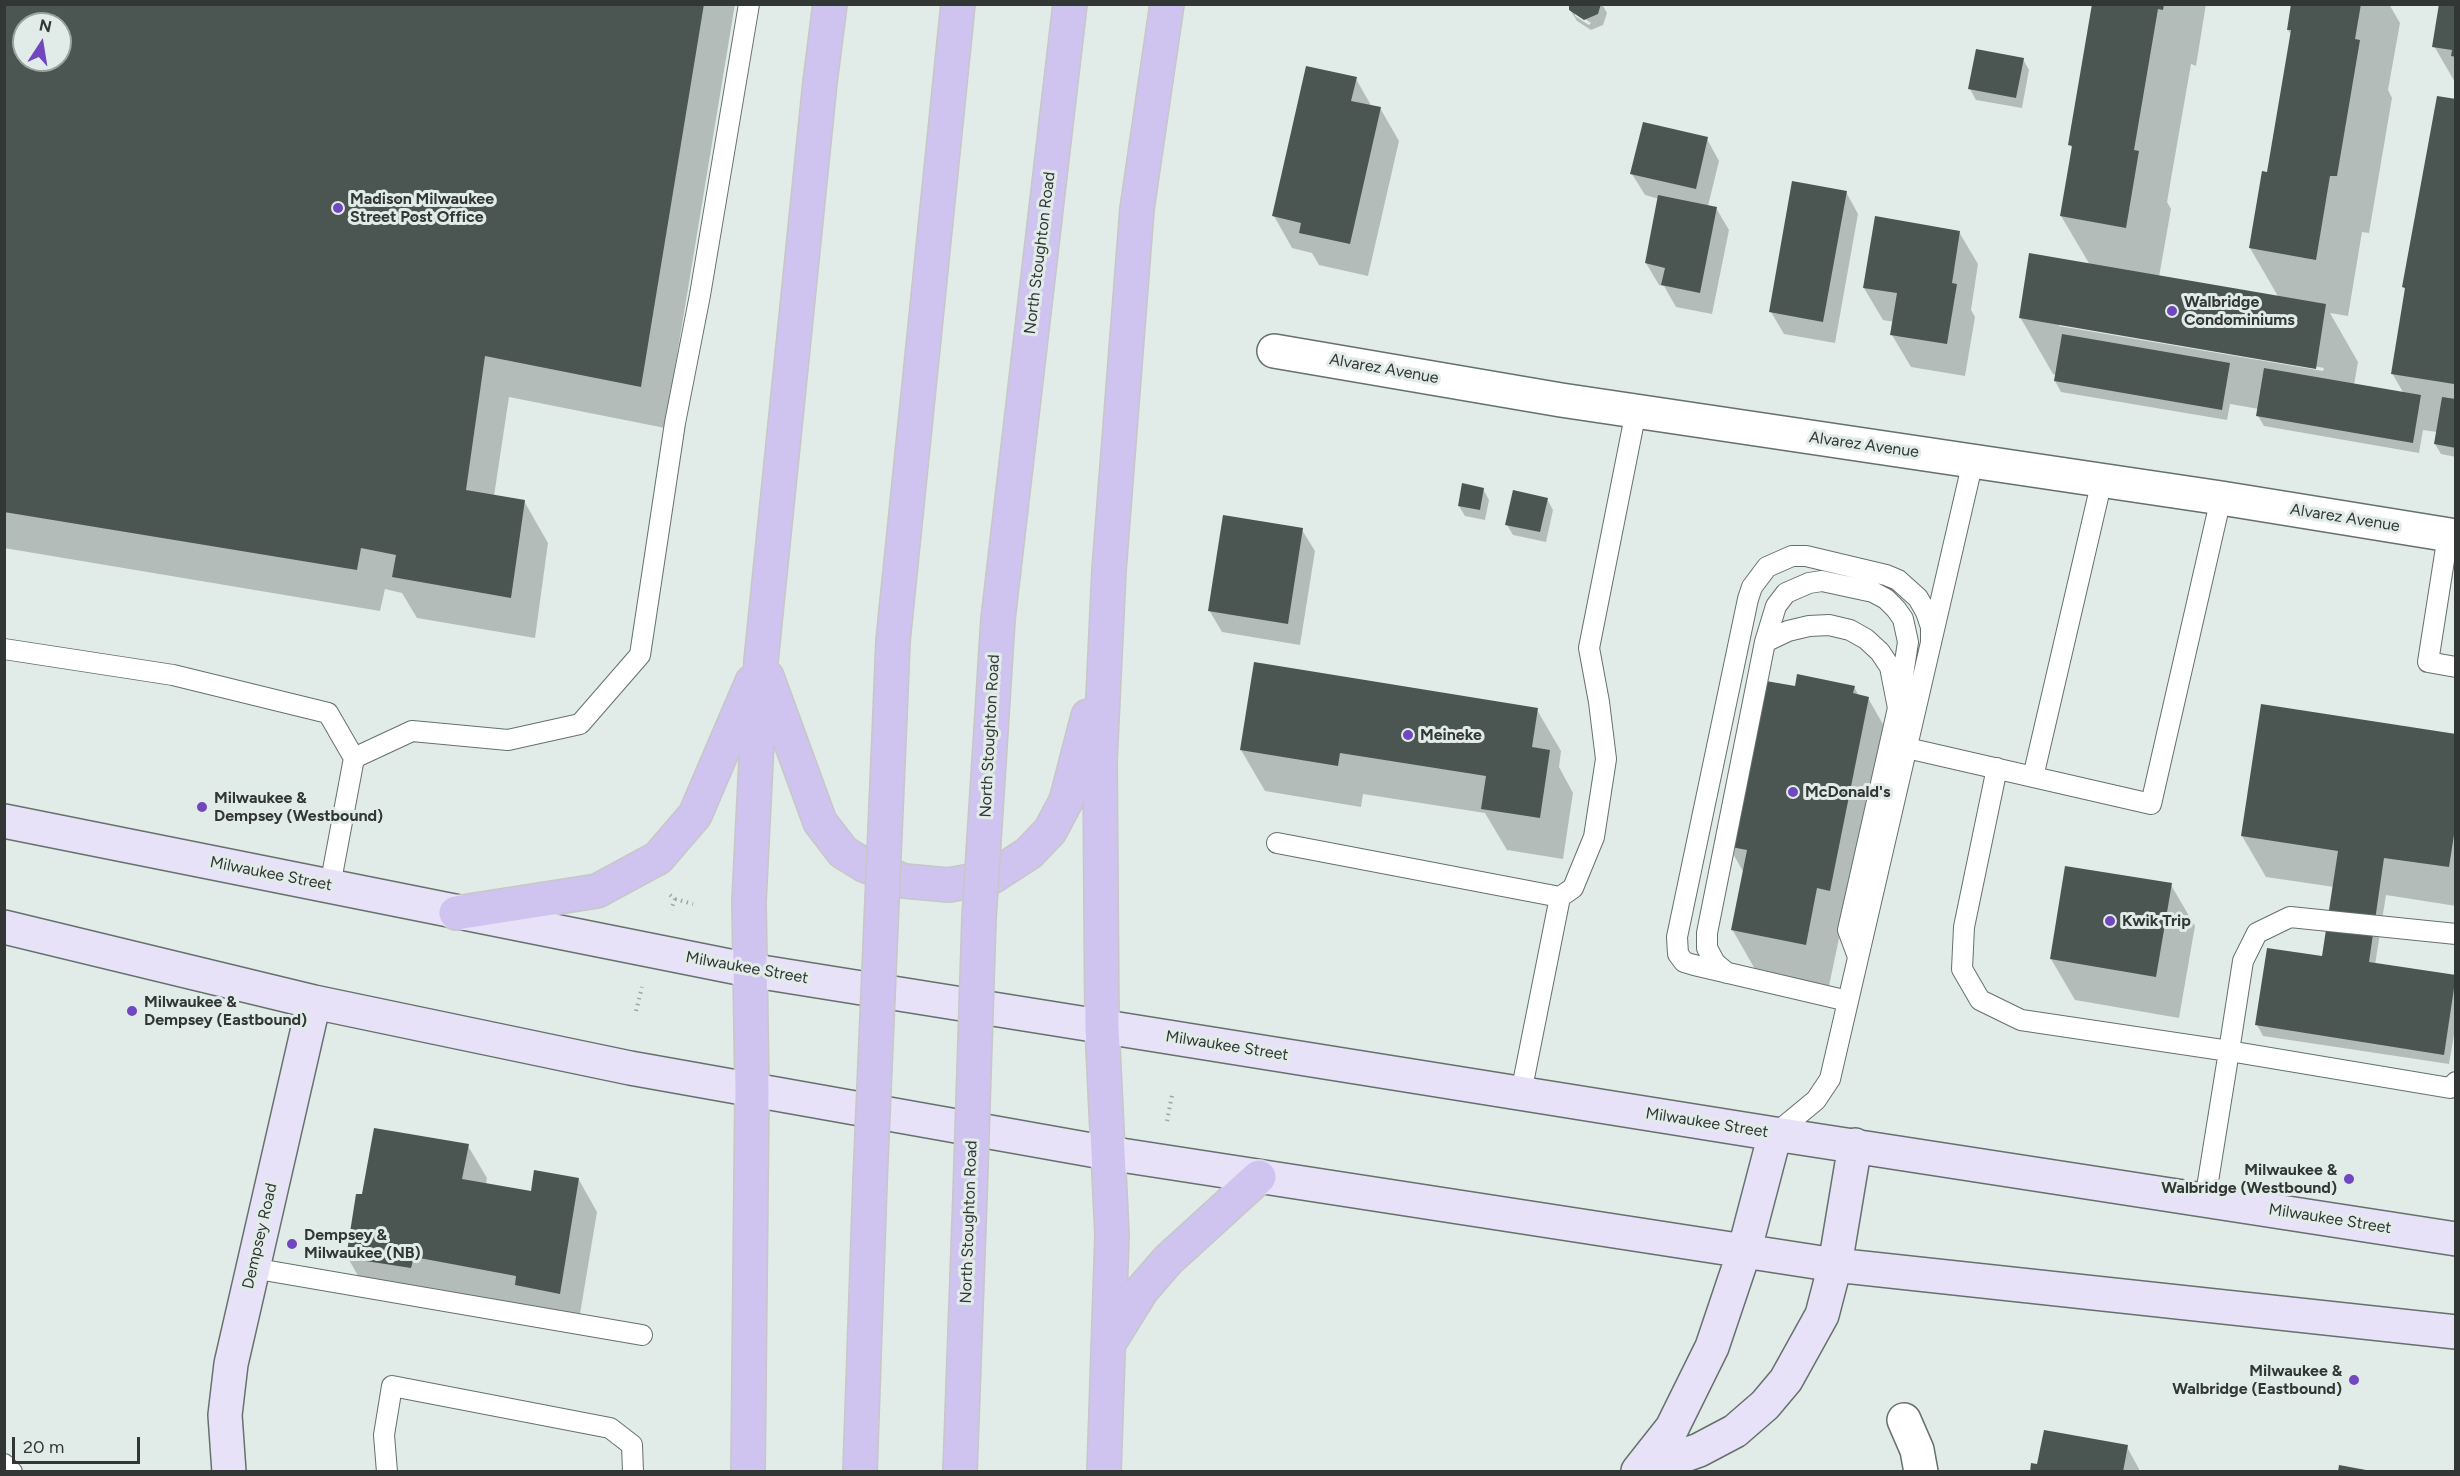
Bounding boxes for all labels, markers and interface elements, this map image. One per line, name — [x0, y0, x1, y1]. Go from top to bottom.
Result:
north arrow — [12, 12, 72, 72]
text: N — [37, 15, 53, 36]
street label: North Stoughton Road — [1021, 171, 1059, 335]
place label: Madison Milwaukee Street Post Office — [350, 189, 494, 227]
marker: Madison Milwaukee Street Post Office — [331, 201, 345, 215]
place label: Walbridge Condominiums — [2184, 292, 2295, 330]
marker: Walbridge Condominiums — [2165, 304, 2179, 318]
street label: Alvarez Avenue — [1328, 350, 1440, 388]
street label: Alvarez Avenue — [1808, 428, 1920, 462]
street label: Alvarez Avenue — [2289, 500, 2401, 536]
street label: North Stoughton Road — [976, 654, 1004, 818]
place label: Meineke — [1420, 725, 1482, 745]
marker: Meineke — [1401, 728, 1415, 742]
place label: McDonald's — [1805, 782, 1890, 802]
marker: McDonald's — [1786, 785, 1800, 799]
place label: Milwaukee & Dempsey (Westbound) — [214, 788, 383, 826]
marker: Milwaukee & Dempsey (Westbound) — [195, 800, 209, 814]
street label: Milwaukee Street — [208, 853, 334, 895]
place label: Kwik Trip — [2122, 911, 2191, 931]
marker: Kwik Trip — [2103, 914, 2117, 928]
street label: Milwaukee Street — [684, 948, 810, 988]
place label: Milwaukee & Dempsey (Eastbound) — [144, 992, 307, 1030]
marker: Milwaukee & Dempsey (Eastbound) — [125, 1004, 139, 1018]
street label: Milwaukee Street — [1164, 1027, 1290, 1065]
street label: Milwaukee Street — [1644, 1104, 1770, 1142]
street label: North Stoughton Road — [957, 1140, 981, 1304]
place label: Milwaukee & Walbridge (Westbound) — [2161, 1160, 2337, 1198]
marker: Milwaukee & Walbridge (Westbound) — [2342, 1172, 2356, 1186]
street label: Dempsey Road — [238, 1181, 282, 1291]
street label: Milwaukee Street — [2267, 1200, 2393, 1238]
place label: Dempsey & Milwaukee (NB) — [304, 1225, 421, 1263]
marker: Dempsey & Milwaukee (NB) — [285, 1237, 299, 1251]
place label: Milwaukee & Walbridge (Eastbound) — [2172, 1361, 2342, 1399]
marker: Milwaukee & Walbridge (Eastbound) — [2347, 1373, 2361, 1387]
scale bar — [15, 1425, 142, 1463]
text: 20 m — [23, 1436, 64, 1458]

